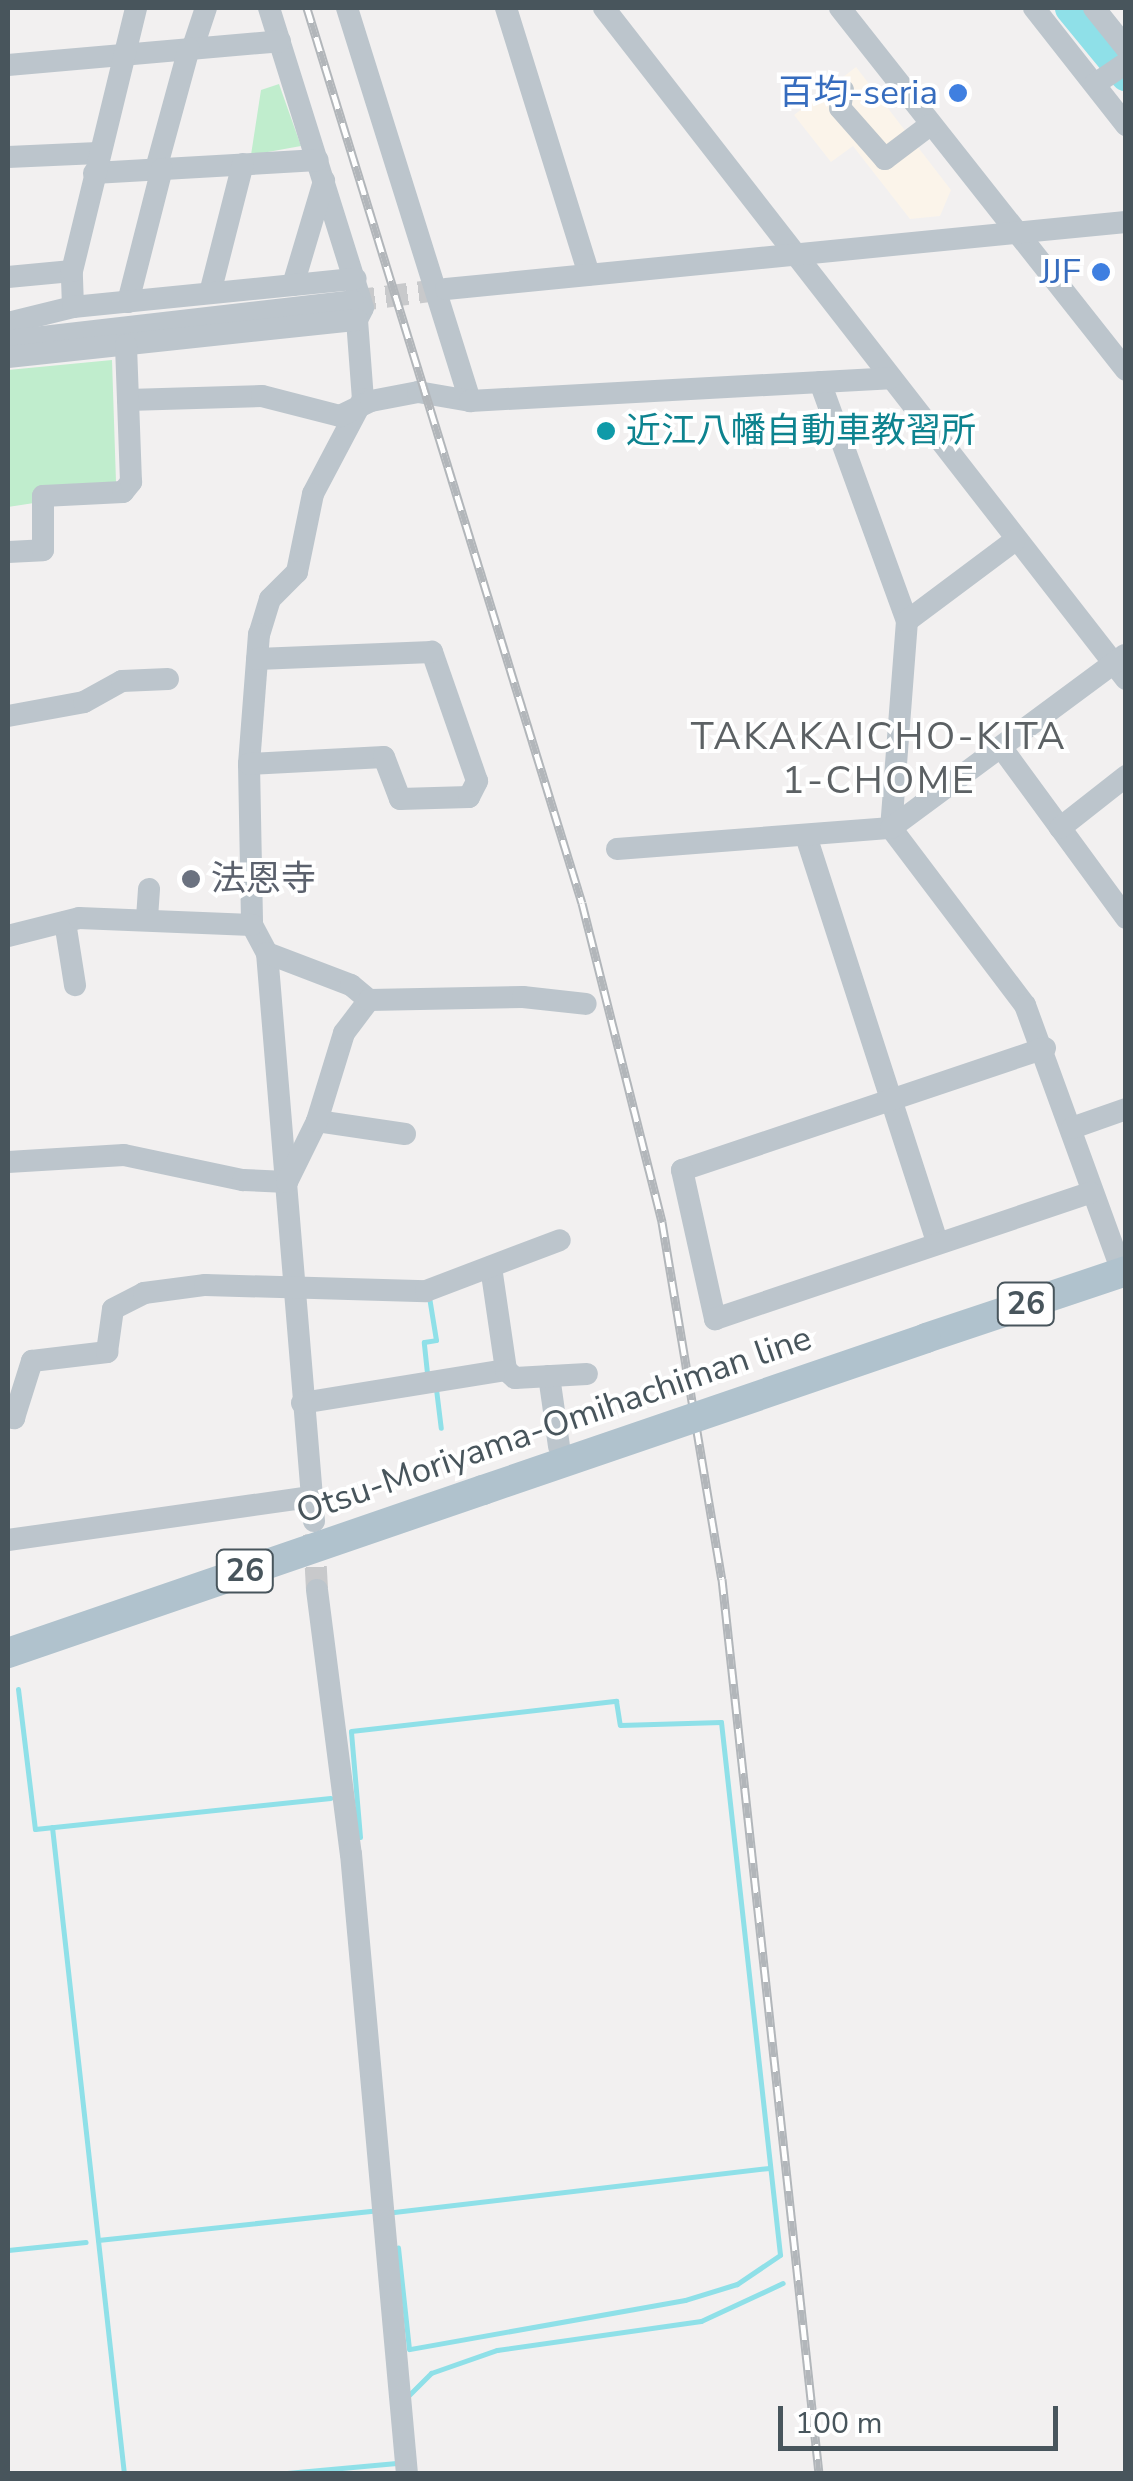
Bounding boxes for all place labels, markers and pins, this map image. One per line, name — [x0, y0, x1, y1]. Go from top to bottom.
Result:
place label: 百均-seria — [778, 72, 938, 114]
marker: 百均-seria — [947, 82, 969, 104]
place label: JJF — [1040, 251, 1081, 293]
marker: JJF — [1090, 261, 1112, 283]
place label: 近江八幡自動車教習所 — [626, 410, 976, 452]
marker: 近江八幡自動車教習所 — [595, 420, 617, 442]
place label: 法恩寺 — [211, 858, 316, 900]
marker: 法恩寺 — [180, 868, 202, 890]

